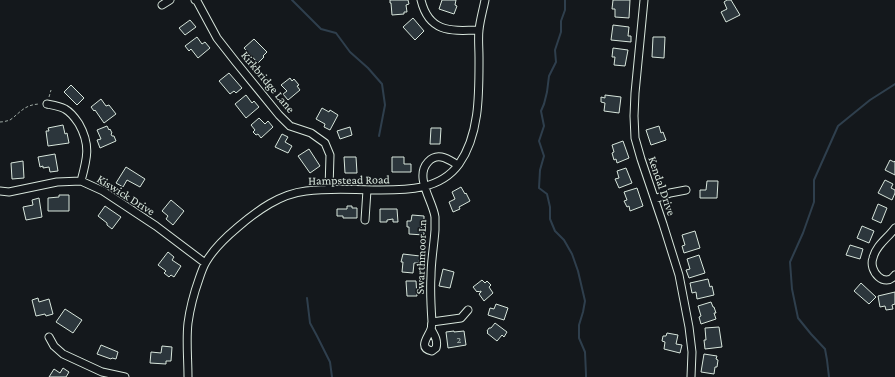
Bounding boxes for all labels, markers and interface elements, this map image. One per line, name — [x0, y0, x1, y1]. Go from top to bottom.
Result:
street label: Kirkbridge Lane — [238, 48, 298, 116]
street label: Kendal Drive — [645, 154, 679, 218]
street label: Kiswick Drive — [94, 172, 158, 218]
street label: Hampstead Road — [308, 172, 391, 188]
street label: Swarthmoor Ln — [413, 219, 429, 295]
house number: 2 — [457, 334, 462, 345]

